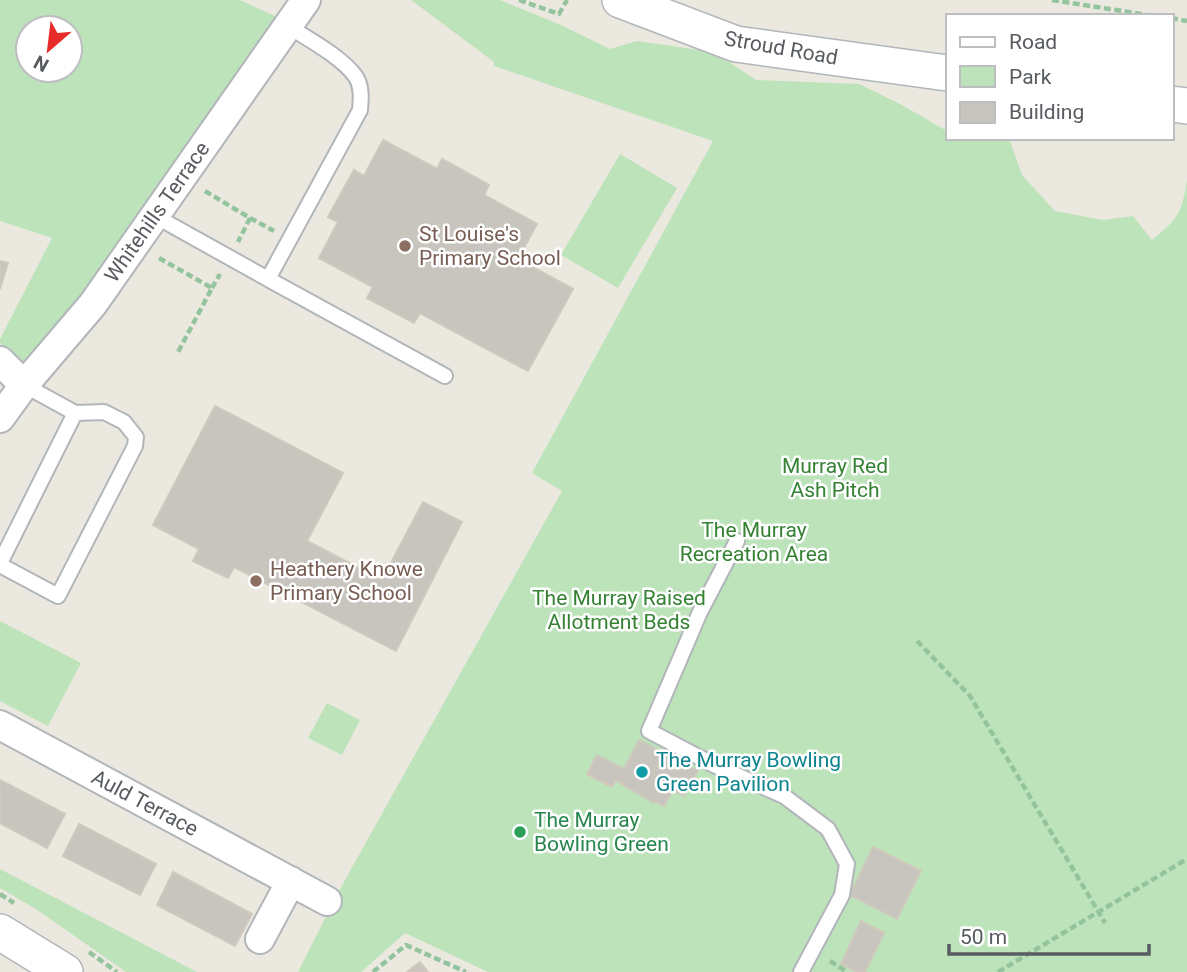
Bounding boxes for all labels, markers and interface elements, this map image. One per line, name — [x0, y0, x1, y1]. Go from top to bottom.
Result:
north arrow — [14, 14, 84, 84]
legend — [946, 14, 1173, 140]
street label: Stroud Road — [722, 26, 840, 70]
text: Road — [1009, 30, 1057, 54]
text: N — [30, 50, 53, 77]
text: Park — [1009, 65, 1052, 89]
text: Building — [1009, 100, 1084, 124]
street label: Whitehills Terrace — [100, 137, 214, 287]
place label: St Louise's Primary School — [419, 222, 561, 270]
marker: St Louise's Primary School — [397, 238, 413, 254]
park label: Murray Red Ash Pitch — [782, 454, 888, 502]
park label: The Murray Recreation Area — [680, 518, 828, 566]
place label: Heathery Knowe Primary School — [270, 557, 423, 605]
marker: Heathery Knowe Primary School — [248, 573, 264, 589]
park label: The Murray Raised Allotment Beds — [532, 586, 706, 634]
place label: The Murray Bowling Green Pavilion — [656, 748, 841, 796]
marker: The Murray Bowling Green Pavilion — [634, 764, 650, 780]
street label: Auld Terrace — [88, 765, 202, 841]
place label: The Murray Bowling Green — [534, 808, 669, 856]
marker: The Murray Bowling Green — [512, 824, 528, 840]
scale bar — [949, 912, 1148, 956]
text: 50 m — [960, 925, 1007, 949]

